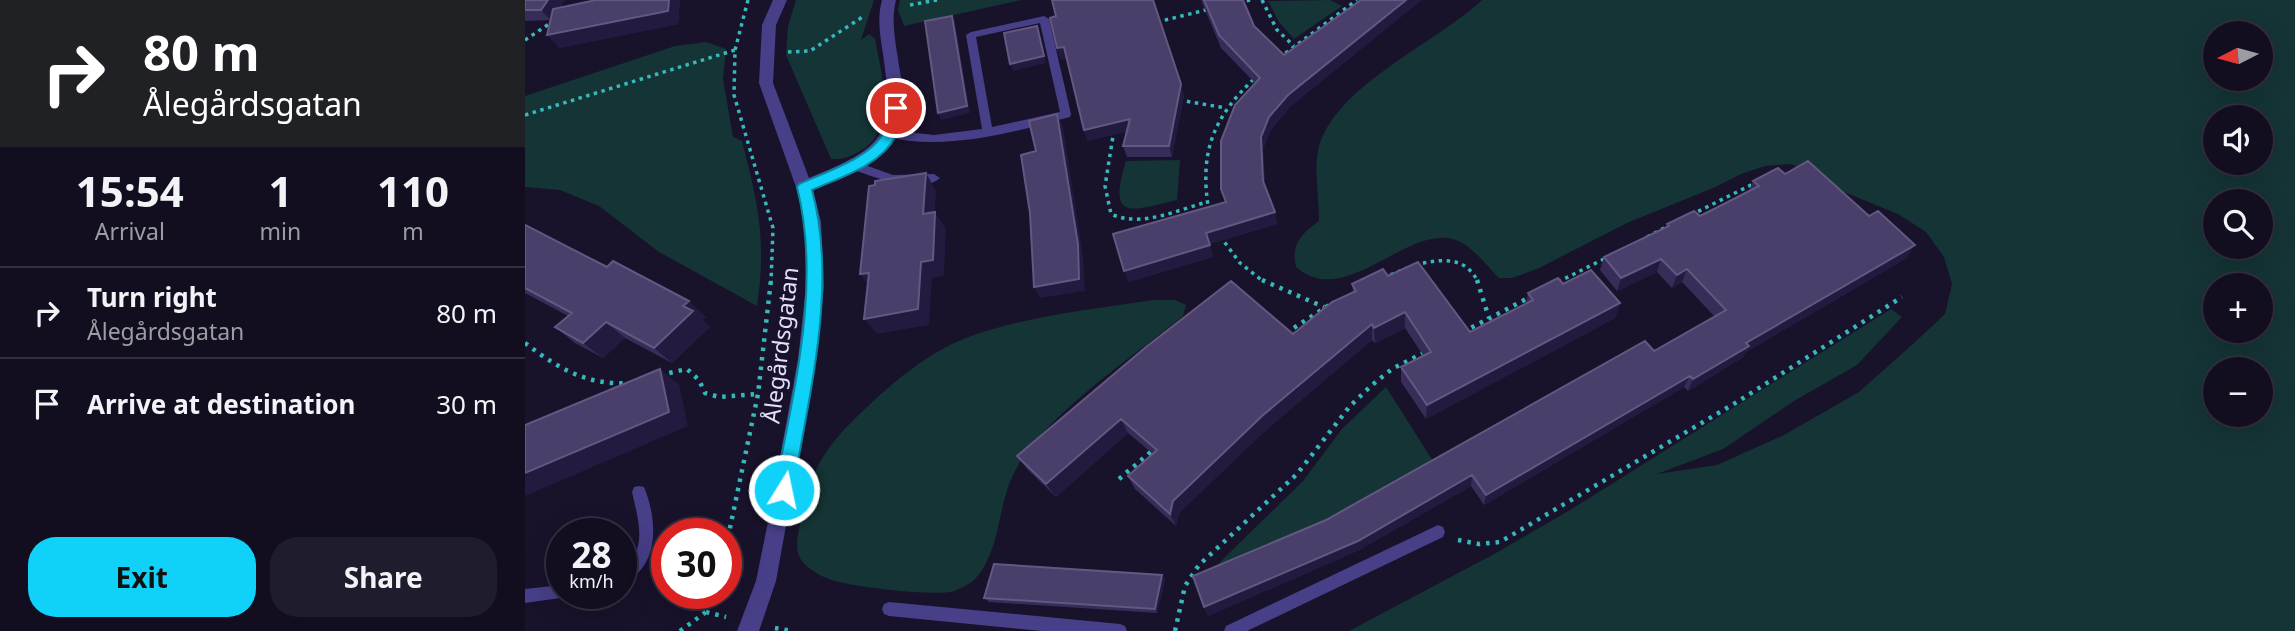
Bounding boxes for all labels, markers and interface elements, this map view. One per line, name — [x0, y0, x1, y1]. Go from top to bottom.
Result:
text: 80 m — [143, 19, 260, 85]
north arrow — [2203, 21, 2273, 91]
map controls — [2203, 21, 2273, 427]
icon: right — [28, 28, 119, 119]
pin — [866, 78, 926, 138]
text: Ålegårdsgatan — [143, 82, 362, 125]
icon: arrive — [877, 89, 915, 127]
button: sound — [2203, 105, 2273, 175]
text: 15:54 — [76, 162, 184, 219]
text: 1 — [268, 162, 292, 219]
text: 110 — [377, 162, 449, 219]
button: search — [2203, 189, 2273, 259]
text: Arrival — [95, 215, 165, 247]
text: min — [260, 215, 301, 247]
text: m — [402, 215, 424, 247]
street label: Ålegårdsgatan — [755, 265, 805, 425]
button: + — [2203, 273, 2273, 343]
text: Turn right — [87, 279, 217, 315]
icon: right — [28, 294, 66, 332]
text: 80 m — [436, 295, 497, 331]
text: Ålegårdsgatan — [87, 315, 244, 347]
button: − — [2203, 357, 2273, 427]
icon: arrive — [28, 385, 66, 423]
text: Arrive at destination — [87, 386, 356, 422]
text: 30 m — [436, 386, 497, 422]
position arrow — [747, 453, 821, 527]
speed limit sign: 30 — [651, 518, 742, 609]
text: 28 — [571, 531, 612, 578]
button: Exit — [28, 537, 256, 617]
button: Share — [270, 537, 497, 617]
text: km/h — [569, 569, 614, 593]

